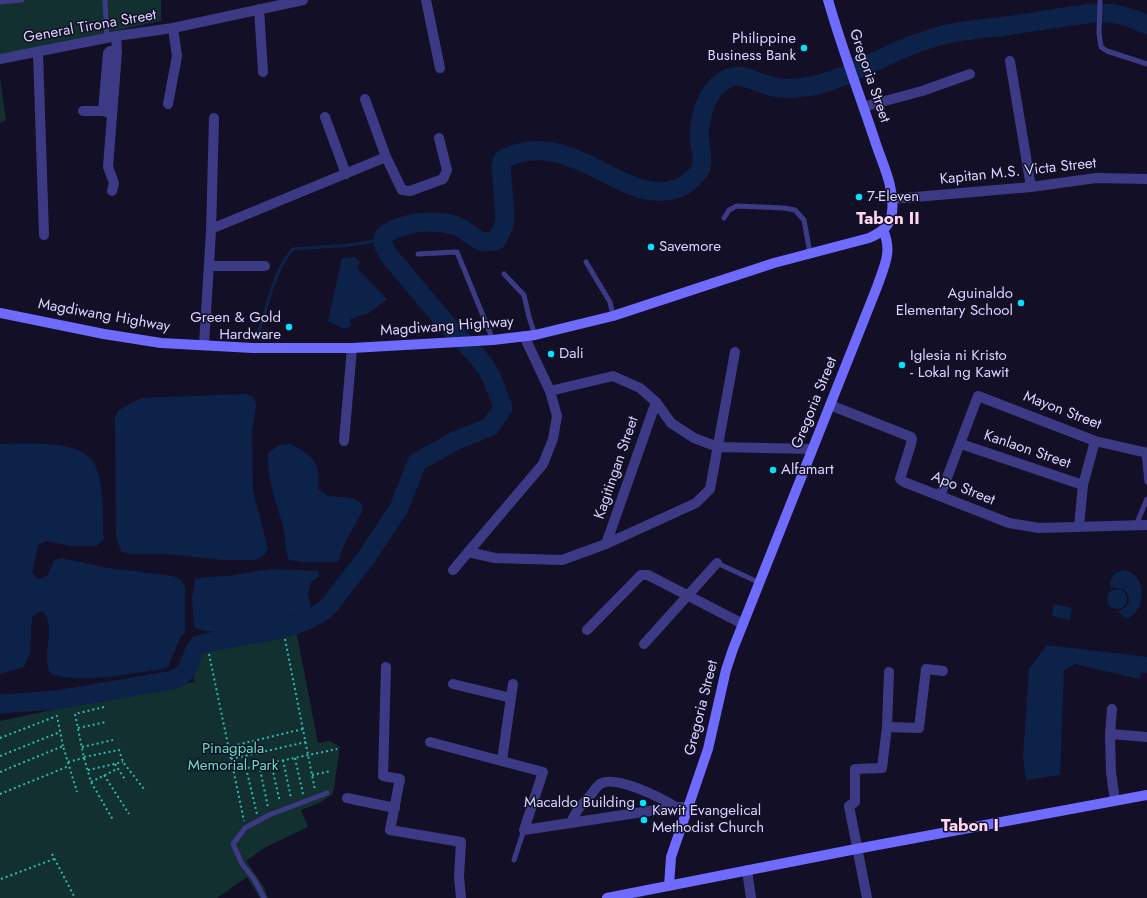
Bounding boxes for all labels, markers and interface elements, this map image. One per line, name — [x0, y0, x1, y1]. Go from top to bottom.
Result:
street label: General Tirona Street — [22, 6, 158, 48]
street label: Gregoria Street — [845, 27, 893, 125]
place label: Philippine Business Bank — [708, 30, 796, 65]
marker: Philippine Business Bank — [799, 43, 809, 53]
street label: Kapitan M.S. Victa Street — [939, 155, 1097, 189]
place label: 7-Eleven — [867, 188, 919, 206]
marker: 7-Eleven — [854, 192, 864, 202]
district label: Tabon II — [856, 210, 920, 230]
place label: Savemore — [659, 238, 721, 256]
marker: Savemore — [646, 242, 656, 252]
place label: Aguinaldo Elementary School — [896, 285, 1013, 320]
street label: Magdiwang Highway — [37, 296, 171, 336]
marker: Aguinaldo Elementary School — [1016, 298, 1026, 308]
place label: Green & Gold Hardware — [190, 309, 281, 344]
street label: Magdiwang Highway — [380, 313, 514, 341]
marker: Green & Gold Hardware — [284, 322, 294, 332]
place label: Dali — [559, 345, 584, 363]
place label: Iglesia ni Kristo - Lokal ng Kawit — [910, 347, 1009, 382]
marker: Dali — [546, 349, 556, 359]
street label: Gregoria Street — [788, 354, 842, 452]
marker: Iglesia ni Kristo - Lokal ng Kawit — [897, 360, 907, 370]
street label: Mayon Street — [1020, 388, 1104, 434]
street label: Kagitingan Street — [591, 414, 643, 522]
street label: Kanlaon Street — [981, 427, 1073, 473]
place label: Alfamart — [781, 461, 834, 479]
marker: Alfamart — [768, 465, 778, 475]
street label: Apo Street — [929, 468, 997, 510]
street label: Gregoria Street — [681, 658, 723, 758]
park label: Pinagpala Memorial Park — [188, 740, 278, 775]
place label: Macaldo Building — [524, 794, 635, 812]
marker: Macaldo Building — [638, 798, 648, 808]
place label: Kawit Evangelical Methodist Church — [652, 802, 764, 837]
marker: Kawit Evangelical Methodist Church — [639, 815, 649, 825]
district label: Tabon I — [941, 817, 999, 837]

